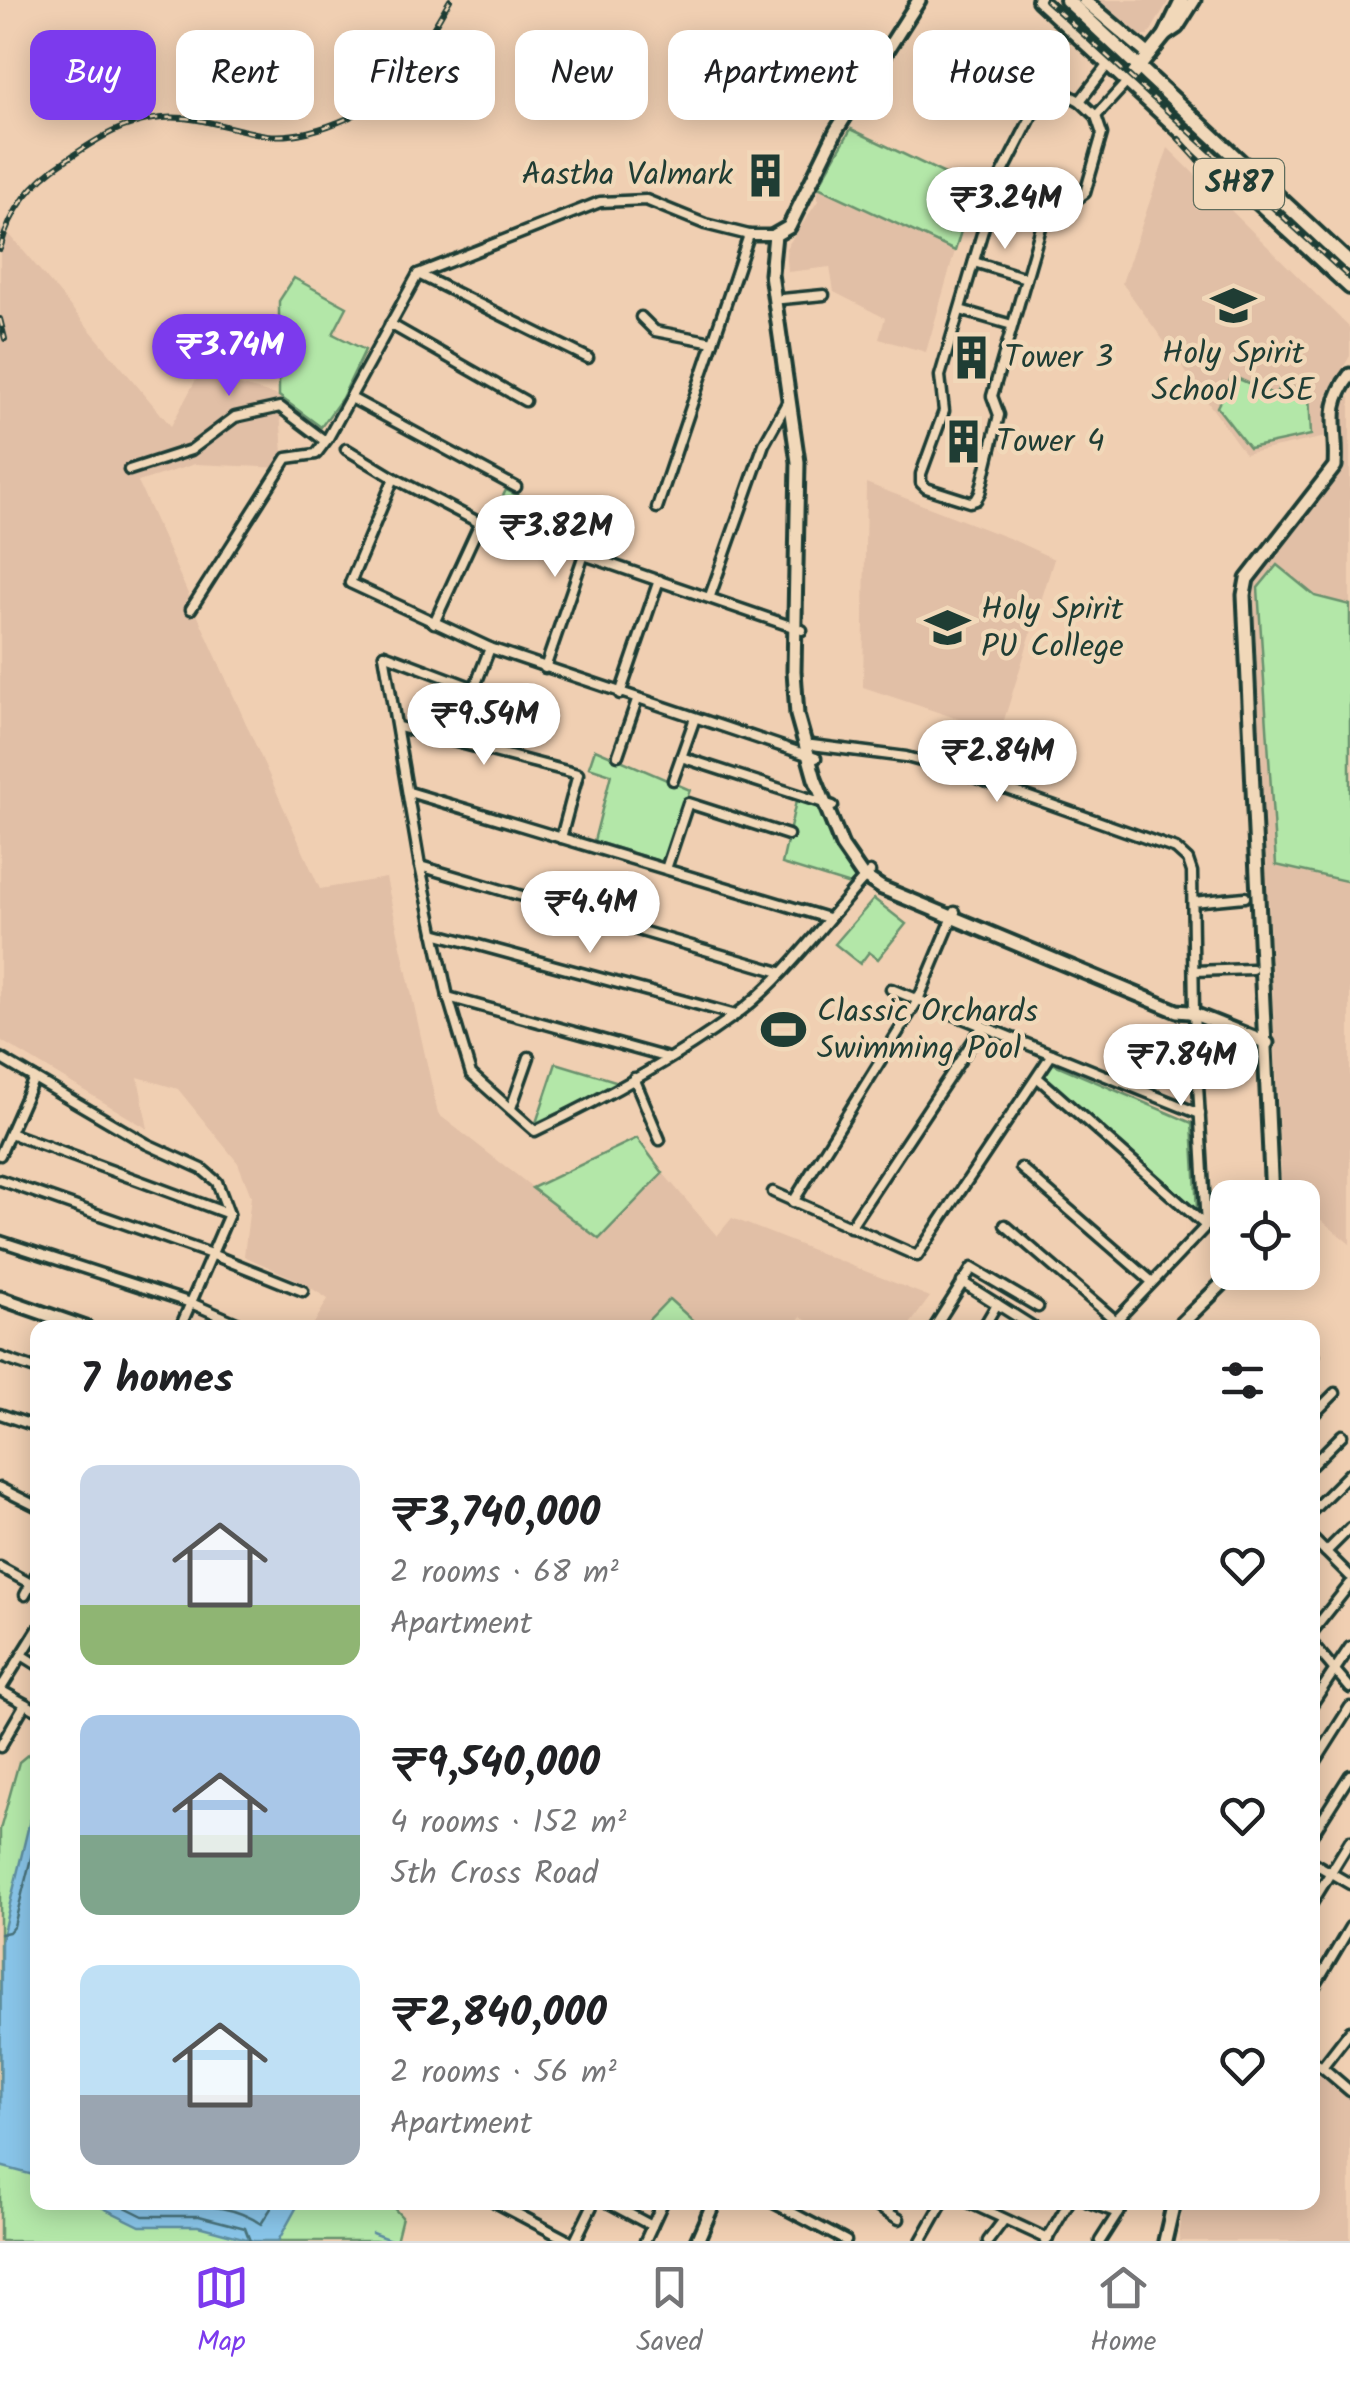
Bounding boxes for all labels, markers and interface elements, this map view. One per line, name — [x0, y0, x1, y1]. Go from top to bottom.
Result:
chip: Buy — [30, 30, 156, 120]
chip: Rent — [176, 30, 314, 120]
chip: Filters — [334, 30, 495, 120]
chip: New — [515, 30, 648, 120]
chip: Apartment — [668, 30, 893, 120]
chip: House — [913, 30, 1070, 120]
place label: Aastha Valmark — [522, 150, 734, 201]
building icon: Aastha Valmark — [742, 151, 790, 199]
road number: SH87 — [1194, 159, 1284, 209]
pin: ₹3.24M — [924, 167, 1086, 252]
text: ₹3.24M — [948, 174, 1062, 225]
school or university icon: Holy Spirit School ICSE — [1209, 282, 1257, 330]
pin: ₹3.74M — [148, 314, 310, 399]
text: ₹3.74M — [174, 321, 284, 372]
place label: Holy Spirit School ICSE — [1152, 329, 1316, 417]
place label: Tower 3 — [1004, 333, 1113, 384]
building icon: Tower 3 — [947, 334, 995, 382]
place label: Tower 4 — [996, 417, 1105, 468]
building icon: Tower 4 — [939, 418, 987, 466]
pin: ₹3.82M — [474, 495, 636, 580]
text: ₹3.82M — [498, 502, 612, 553]
place label: Holy Spirit PU College — [981, 585, 1124, 673]
school or university icon: Holy Spirit PU College — [924, 604, 972, 652]
pin: ₹9.54M — [403, 683, 565, 768]
text: ₹9.54M — [429, 690, 539, 741]
pin: ₹2.84M — [916, 720, 1078, 805]
text: ₹2.84M — [940, 727, 1054, 778]
pin: ₹4.4M — [520, 871, 660, 956]
text: ₹4.4M — [543, 878, 637, 929]
place label: Classic Orchards Swimming Pool — [817, 987, 1038, 1075]
sports icon: Classic Orchards Swimming Pool — [760, 1006, 808, 1054]
pin: ₹7.84M — [1100, 1024, 1262, 1109]
text: ₹7.84M — [1125, 1031, 1237, 1082]
map controls — [1210, 1180, 1320, 1290]
button: locate — [1210, 1180, 1320, 1290]
text: 7 homes — [80, 1347, 233, 1414]
icon: filters — [1215, 1353, 1270, 1408]
text: ₹3,740,000 — [390, 1481, 600, 1548]
icon: home — [160, 1505, 280, 1625]
icon: heart — [1215, 1538, 1270, 1593]
text: 2 rooms · 68 m² — [390, 1548, 619, 1599]
text: Apartment — [390, 1599, 532, 1650]
text: ₹9,540,000 — [390, 1731, 600, 1798]
icon: home — [160, 1755, 280, 1875]
icon: heart — [1215, 1788, 1270, 1843]
text: 4 rooms · 152 m² — [390, 1798, 626, 1849]
text: 5th Cross Road — [390, 1849, 598, 1900]
text: ₹2,840,000 — [390, 1981, 607, 2048]
icon: home — [160, 2005, 280, 2125]
icon: heart — [1215, 2038, 1270, 2093]
text: 2 rooms · 56 m² — [390, 2048, 617, 2099]
text: Apartment — [390, 2099, 532, 2150]
tab: Map — [194, 2260, 249, 2365]
tab: Saved — [636, 2260, 703, 2365]
tab: Home — [1090, 2260, 1156, 2365]

